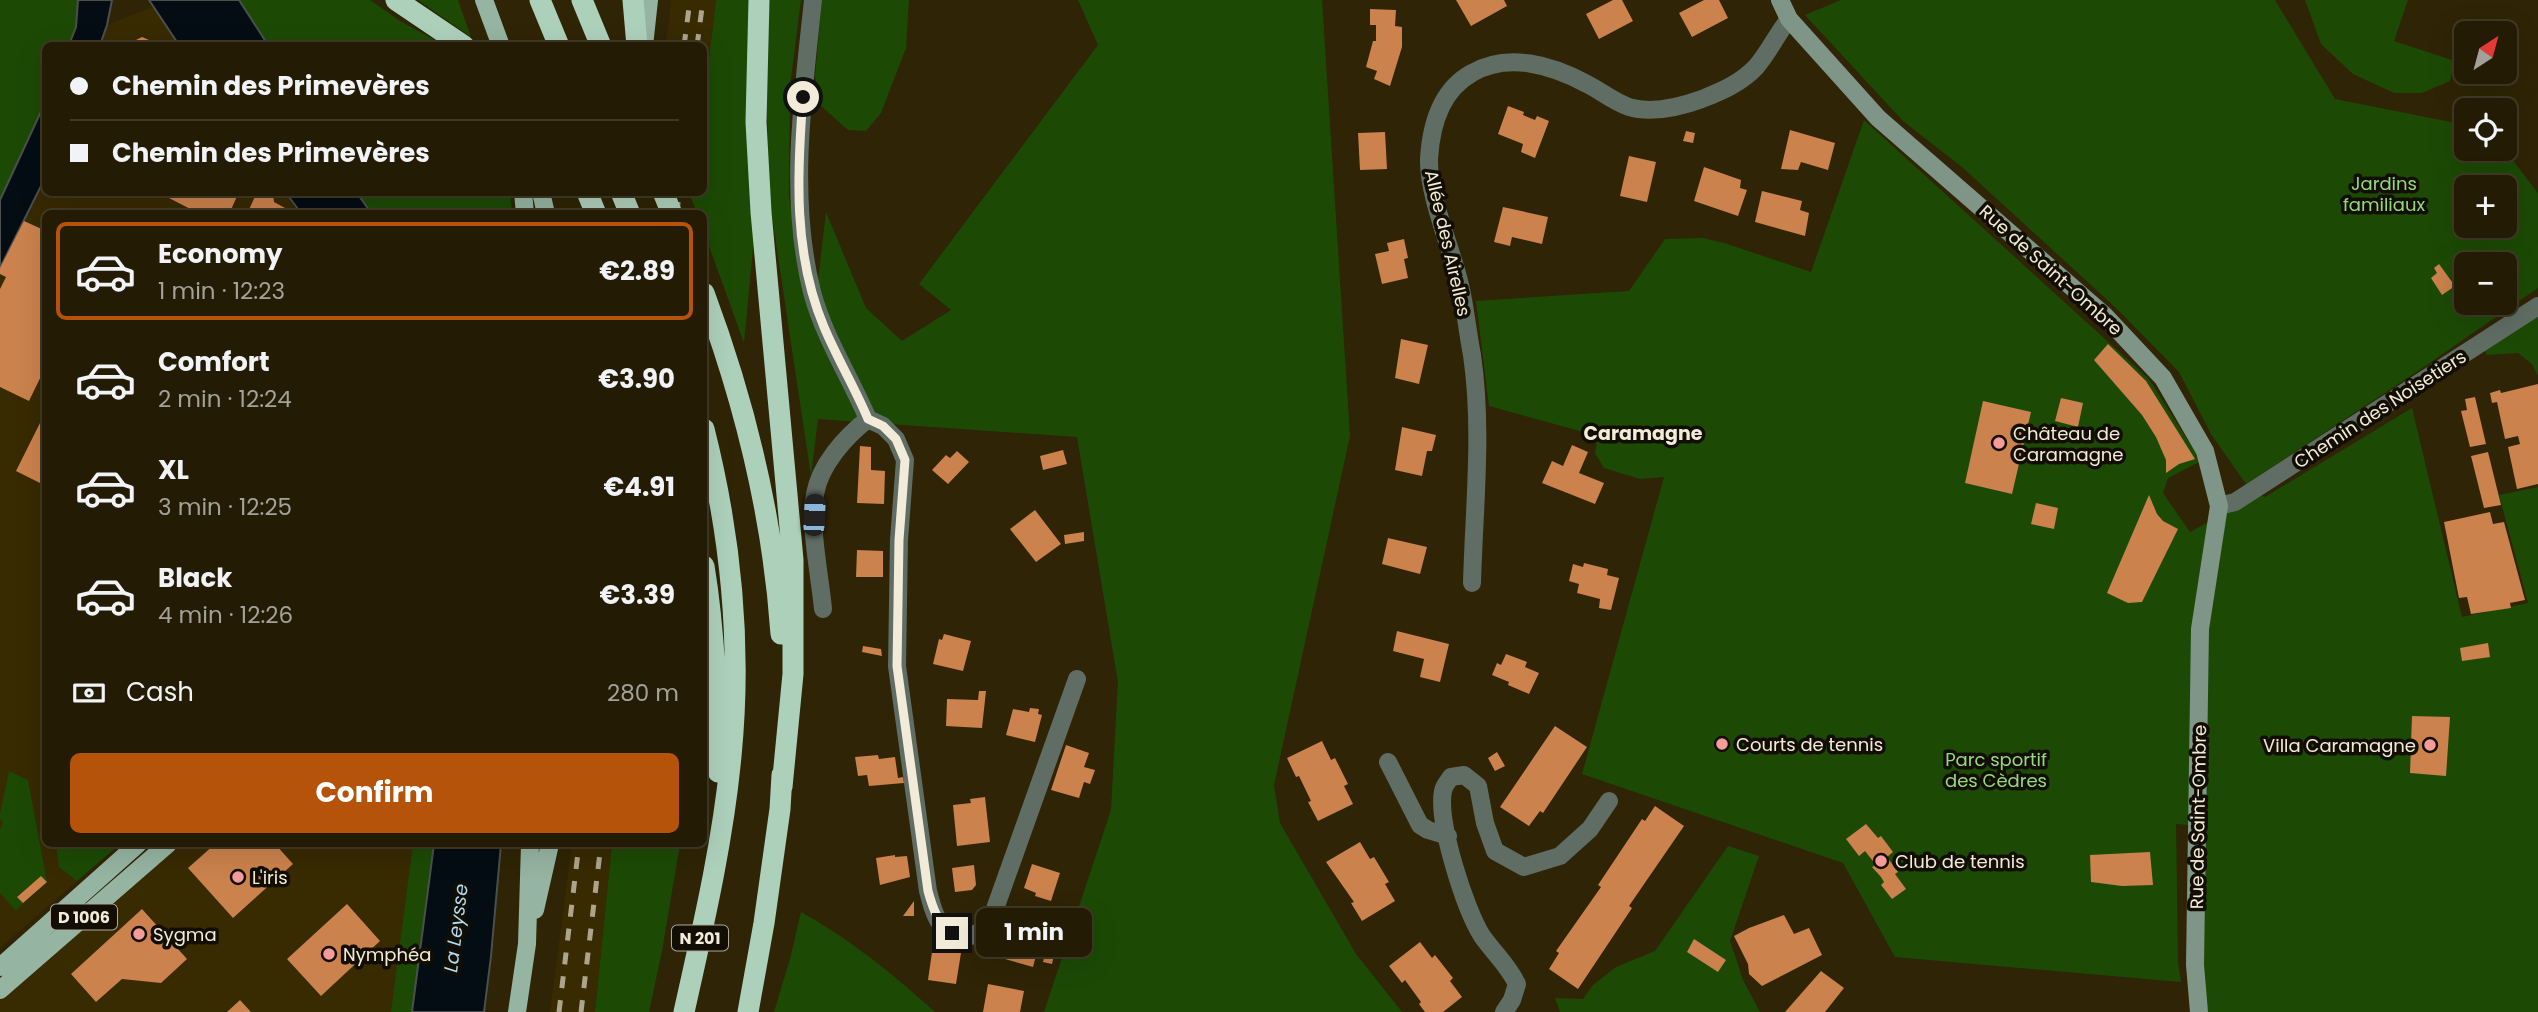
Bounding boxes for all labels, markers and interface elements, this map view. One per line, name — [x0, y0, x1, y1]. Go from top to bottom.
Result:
north arrow — [2454, 21, 2516, 84]
map controls — [2454, 21, 2517, 315]
text: Chemin des Primevères — [112, 68, 430, 104]
route start — [787, 81, 819, 113]
button: locate — [2454, 98, 2517, 161]
text: Chemin des Primevères — [112, 135, 430, 171]
street label: Allée des Airelles — [1419, 167, 1477, 319]
park label: Jardins familiaux — [2343, 171, 2425, 217]
button: + — [2454, 175, 2517, 238]
street label: Rue de Saint-Ombre — [1974, 199, 2128, 341]
text: Economy — [158, 236, 282, 272]
icon: car — [74, 240, 137, 303]
button: − — [2454, 252, 2517, 315]
text: €2.89 — [599, 253, 675, 289]
text: 1 min · 12:23 — [158, 275, 285, 307]
text: Comfort — [158, 344, 270, 380]
street label: Chemin des Noisetiers — [2289, 344, 2471, 474]
icon: car — [74, 348, 137, 411]
text: €3.90 — [598, 361, 675, 397]
text: 2 min · 12:24 — [158, 383, 292, 415]
district label: Caramagne — [1584, 420, 1703, 447]
place label: Château de Caramagne — [2013, 421, 2124, 467]
marker: Château de Caramagne — [1991, 435, 2007, 451]
text: XL — [158, 452, 189, 488]
icon: car — [74, 456, 137, 519]
text: €4.91 — [604, 469, 675, 505]
text: 3 min · 12:25 — [158, 491, 292, 523]
car — [803, 493, 826, 537]
text: Black — [158, 560, 232, 596]
icon: car — [74, 564, 137, 627]
text: €3.39 — [600, 577, 675, 613]
text: 4 min · 12:26 — [158, 599, 293, 631]
icon: cash — [70, 674, 108, 712]
text: Cash — [126, 674, 194, 710]
text: 280 m — [607, 677, 679, 709]
street label: Rue de Saint-Ombre — [2184, 725, 2212, 909]
place label: Courts de tennis — [1736, 732, 1883, 757]
place label: Villa Caramagne — [2263, 733, 2416, 758]
marker: Courts de tennis — [1714, 736, 1730, 752]
marker: Villa Caramagne — [2422, 737, 2438, 753]
park label: Parc sportif des Cèdres — [1945, 747, 2047, 793]
button: Confirm — [70, 753, 679, 833]
place label: Club de tennis — [1895, 849, 2025, 874]
marker: Club de tennis — [1873, 853, 1889, 869]
place label: L'iris — [252, 865, 288, 890]
marker: L'iris — [230, 869, 246, 885]
water label: La Leysse — [437, 882, 475, 974]
road number: D 1006 — [51, 904, 117, 930]
callout: 1 min — [976, 908, 1092, 958]
text: 1 min — [1004, 916, 1064, 948]
route end — [936, 917, 968, 949]
place label: Sygma — [153, 922, 217, 947]
marker: Sygma — [131, 926, 147, 942]
road number: N 201 — [672, 926, 728, 950]
place label: Nymphéa — [343, 942, 431, 967]
marker: Nymphéa — [321, 946, 337, 962]

